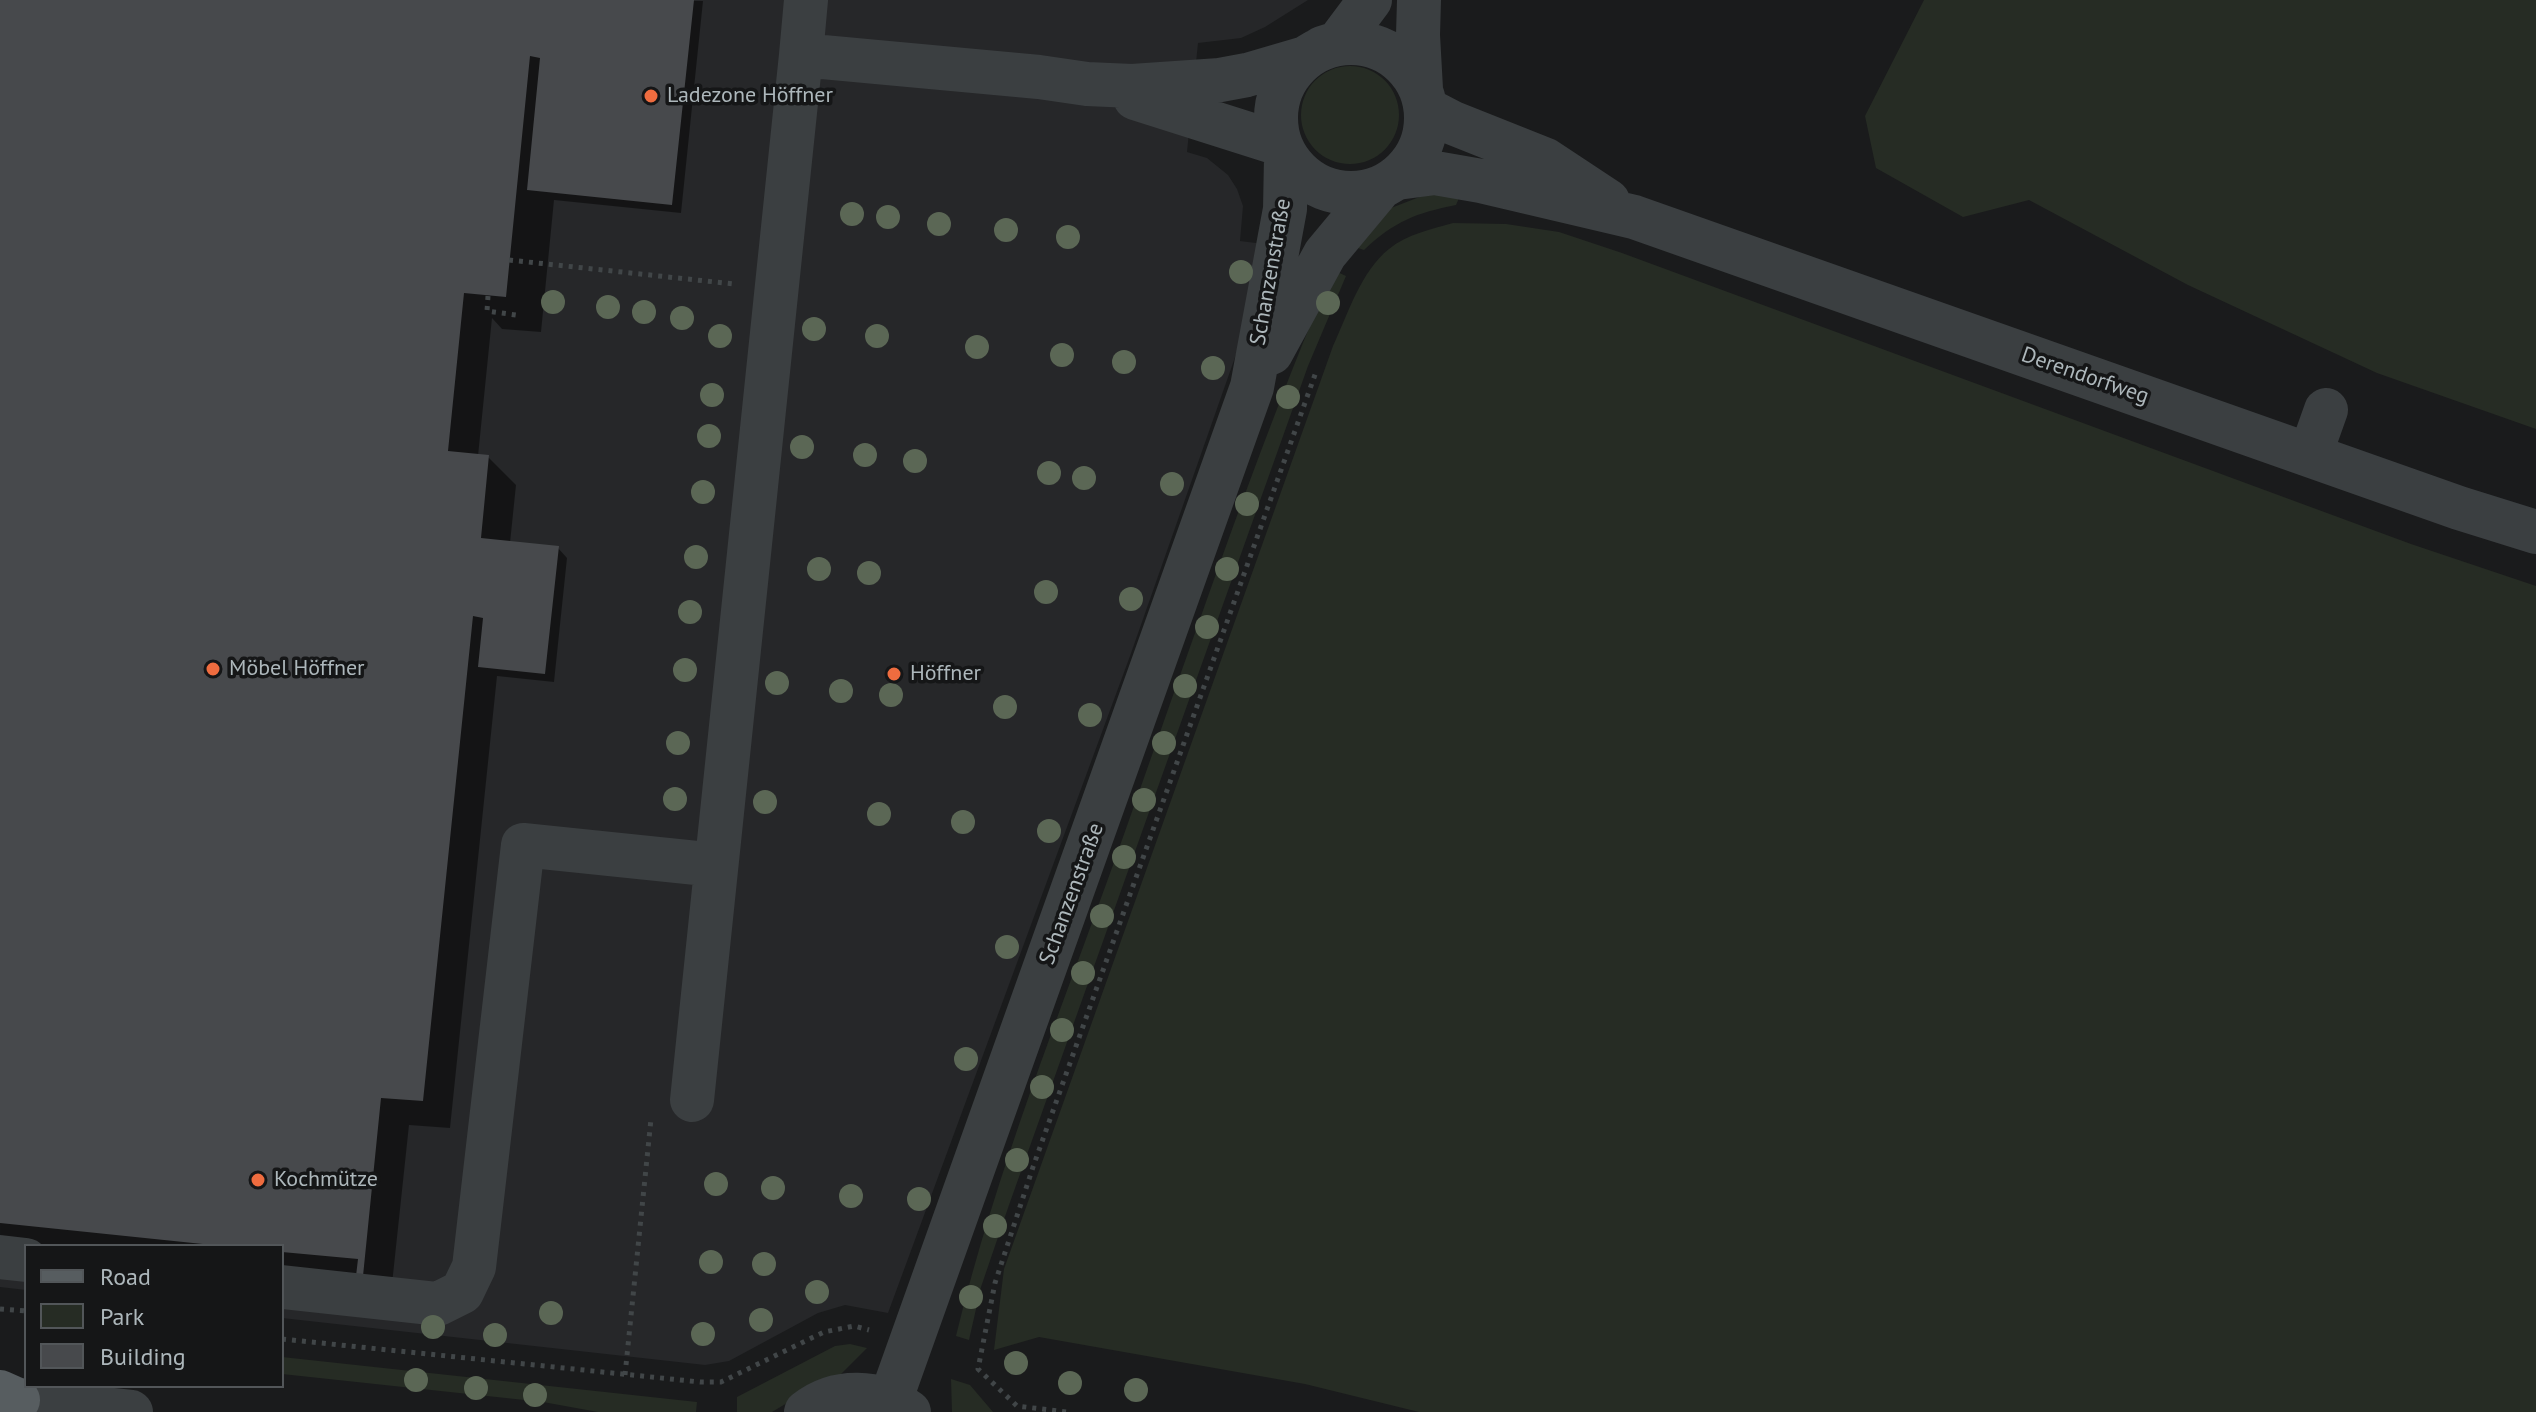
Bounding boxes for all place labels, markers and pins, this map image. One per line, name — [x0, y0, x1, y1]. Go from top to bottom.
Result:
place label: Ladezone Höffner — [667, 83, 833, 109]
marker: Ladezone Höffner — [642, 87, 660, 105]
place label: Möbel Höffner — [229, 656, 365, 682]
marker: Möbel Höffner — [204, 660, 222, 678]
place label: Höffner — [910, 661, 981, 687]
marker: Höffner — [885, 665, 903, 683]
place label: Kochmütze — [274, 1167, 378, 1193]
marker: Kochmütze — [249, 1171, 267, 1189]

